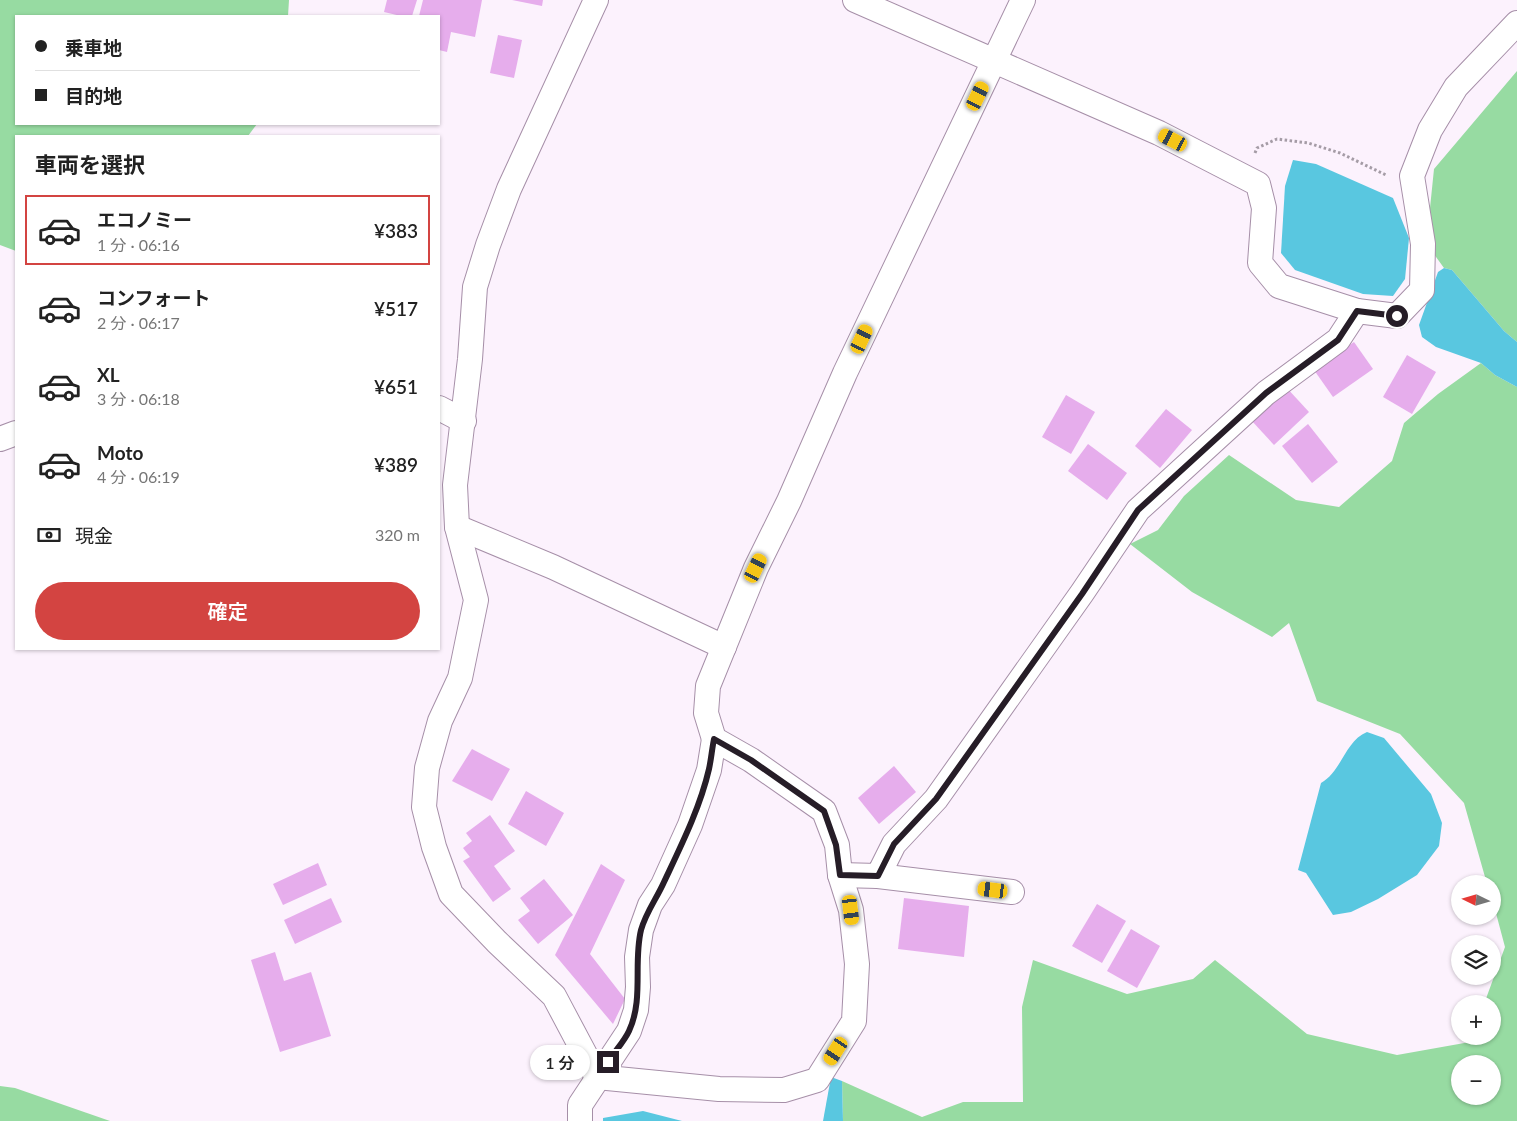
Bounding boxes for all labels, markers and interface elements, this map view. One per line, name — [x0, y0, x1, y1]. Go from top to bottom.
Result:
text: 乗車地 — [65, 36, 122, 59]
car — [964, 79, 991, 113]
text: 目的地 — [65, 84, 122, 107]
car — [1156, 127, 1189, 153]
text: 車両を選択 — [35, 151, 145, 178]
icon: car — [37, 208, 82, 253]
text: エコノミー — [97, 208, 192, 231]
text: ¥383 — [374, 219, 418, 242]
text: 1 分 · 06:16 — [97, 235, 180, 254]
icon: car — [37, 286, 82, 331]
text: コンフォート — [97, 286, 210, 309]
text: ¥517 — [374, 297, 418, 320]
route start — [1386, 305, 1408, 327]
text: 2 分 · 06:17 — [97, 313, 180, 332]
car — [848, 322, 875, 356]
text: XL — [97, 363, 120, 386]
icon: car — [37, 364, 82, 409]
text: ¥651 — [374, 375, 418, 398]
text: 3 分 · 06:18 — [97, 389, 180, 408]
text: Moto — [97, 441, 143, 464]
icon: car — [37, 442, 82, 487]
text: ¥389 — [374, 453, 418, 476]
text: 4 分 · 06:19 — [97, 467, 180, 486]
icon: cash — [35, 521, 63, 549]
text: 現金 — [75, 524, 113, 547]
text: 320 m — [375, 525, 420, 544]
car — [742, 551, 769, 585]
button: 確定 — [35, 582, 420, 640]
north arrow — [1451, 875, 1501, 925]
map controls — [1451, 875, 1501, 1105]
car — [977, 881, 1008, 899]
car — [841, 894, 860, 926]
button: layers — [1451, 935, 1501, 985]
button: + — [1451, 995, 1501, 1045]
car — [821, 1034, 850, 1068]
callout: 1 分 — [530, 1044, 590, 1080]
route end — [597, 1051, 619, 1073]
text: 1 分 — [545, 1053, 575, 1072]
button: − — [1451, 1055, 1501, 1105]

